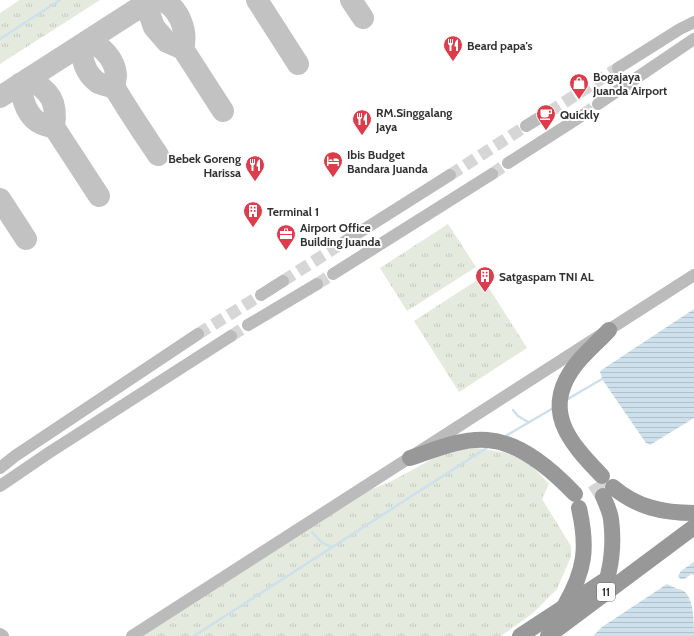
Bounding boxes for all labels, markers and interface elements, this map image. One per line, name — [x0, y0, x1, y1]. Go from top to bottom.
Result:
restaurant icon: Beard papa's — [442, 34, 464, 62]
place label: Beard papa's — [467, 38, 533, 53]
place label: Bogajaya Juanda Airport — [592, 69, 667, 98]
shop icon: Bogajaya Juanda Airport — [568, 72, 590, 100]
cafe icon: Quickly — [535, 103, 557, 131]
place label: RM.Singgalang Jaya — [375, 105, 452, 134]
place label: Quickly — [560, 107, 600, 122]
restaurant icon: RM.Singgalang Jaya — [351, 108, 373, 136]
place label: Ibis Budget Bandara Juanda — [347, 147, 428, 176]
hotel icon: Ibis Budget Bandara Juanda — [322, 150, 344, 178]
place label: Bebek Goreng Harissa — [168, 151, 241, 180]
restaurant icon: Bebek Goreng Harissa — [244, 154, 266, 182]
building icon: Terminal 1 — [242, 200, 264, 228]
place label: Terminal 1 — [267, 204, 319, 219]
place label: Airport Office Building Juanda — [300, 220, 380, 249]
office icon: Airport Office Building Juanda — [275, 223, 297, 251]
building icon: Satgaspam TNI AL — [474, 265, 496, 293]
place label: Satgaspam TNI AL — [499, 269, 594, 284]
road number: 11 — [597, 583, 615, 601]

